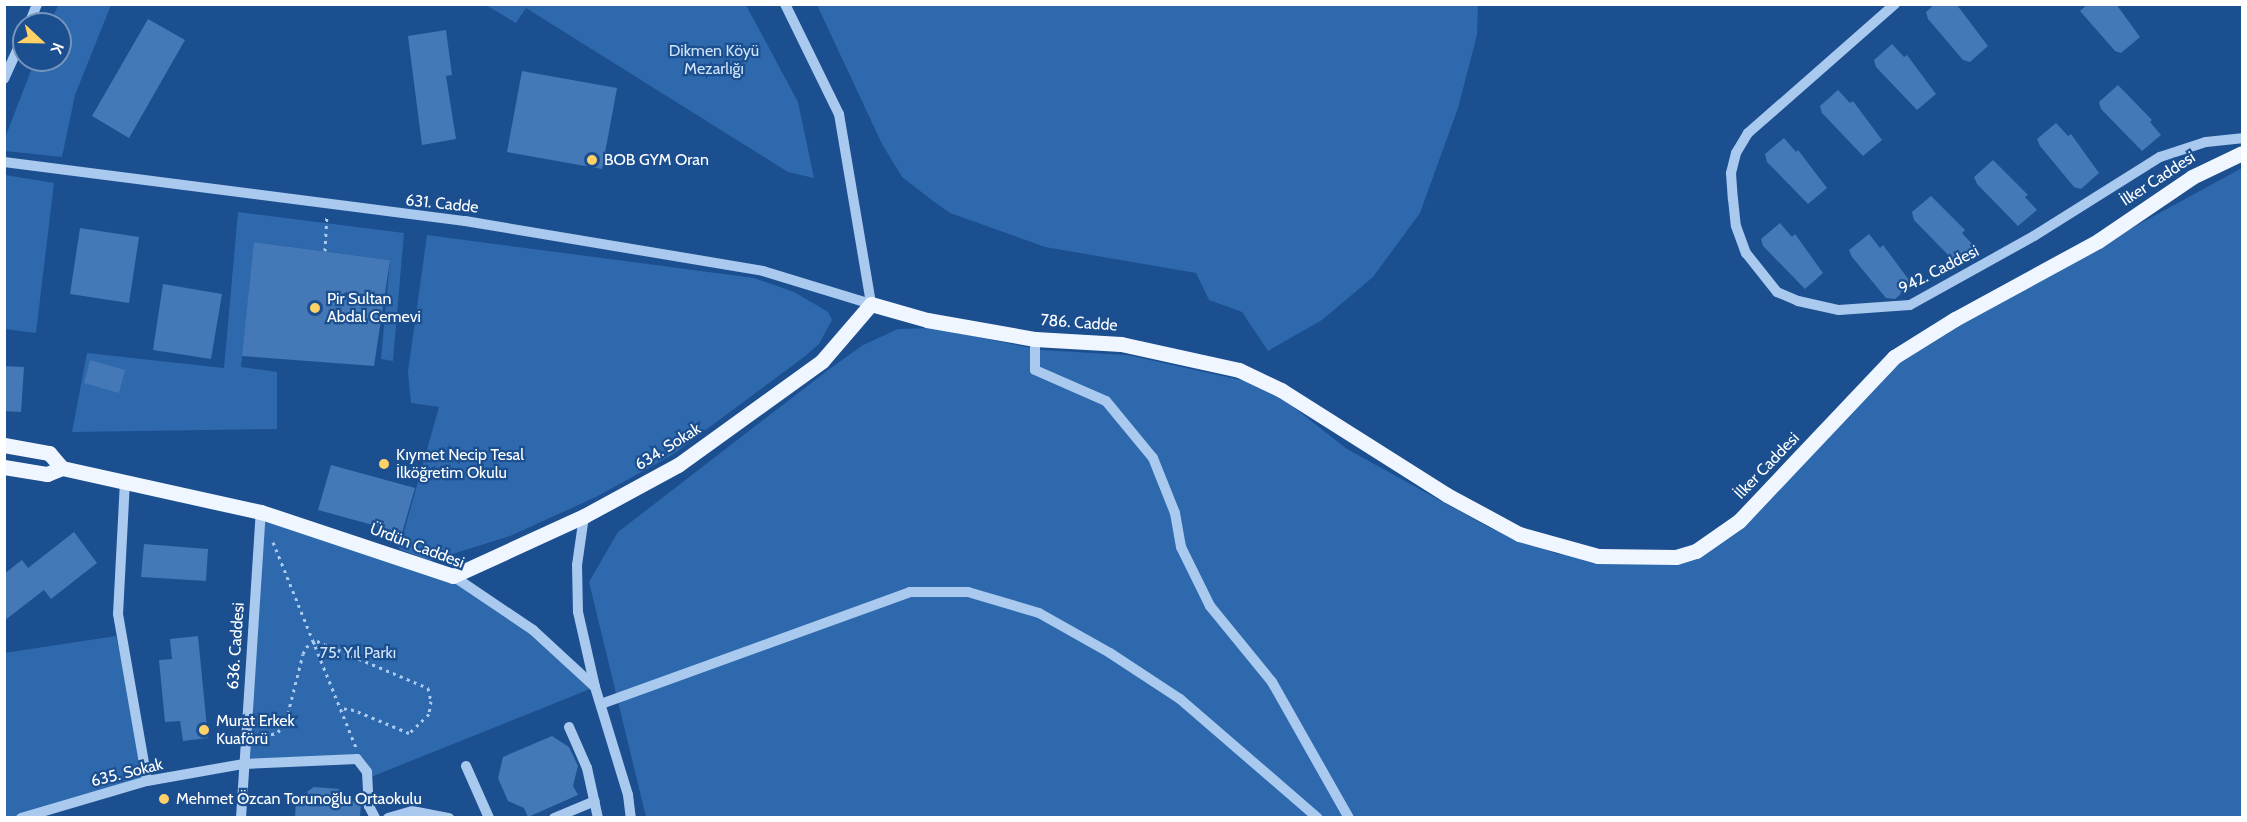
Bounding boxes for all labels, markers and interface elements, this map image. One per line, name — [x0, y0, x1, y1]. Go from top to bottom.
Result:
north arrow — [12, 12, 72, 72]
text: K — [47, 40, 68, 56]
park label: Dikmen Köyü Mezarlığı — [669, 41, 759, 79]
street label: İlker Caddesi — [2117, 148, 2199, 210]
place label: BOB GYM Oran — [604, 150, 709, 170]
marker: BOB GYM Oran — [585, 153, 599, 167]
street label: 631. Cadde — [405, 191, 479, 217]
street label: 942. Caddesi — [1896, 242, 1982, 298]
place label: Pir Sultan Abdal Cemevi — [327, 289, 421, 327]
marker: Pir Sultan Abdal Cemevi — [308, 301, 322, 315]
street label: 786. Cadde — [1040, 311, 1118, 335]
street label: 634. Sokak — [632, 419, 704, 475]
street label: İlker Caddesi — [1731, 429, 1803, 503]
place label: Kıymet Necip Tesal İlköğretim Okulu — [396, 445, 524, 483]
marker: Kıymet Necip Tesal İlköğretim Okulu — [377, 457, 391, 471]
street label: Ürdün Caddesi — [367, 519, 467, 573]
street label: 636. Caddesi — [223, 602, 249, 690]
park label: 75. Yıl Parkı — [320, 643, 396, 663]
place label: Murat Erkek Kuaförü — [216, 711, 295, 749]
marker: Murat Erkek Kuaförü — [197, 723, 211, 737]
street label: 635. Sokak — [89, 755, 165, 791]
place label: Mehmet Özcan Torunoğlu Ortaokulu — [176, 789, 422, 809]
marker: Mehmet Özcan Torunoğlu Ortaokulu — [157, 792, 171, 806]

